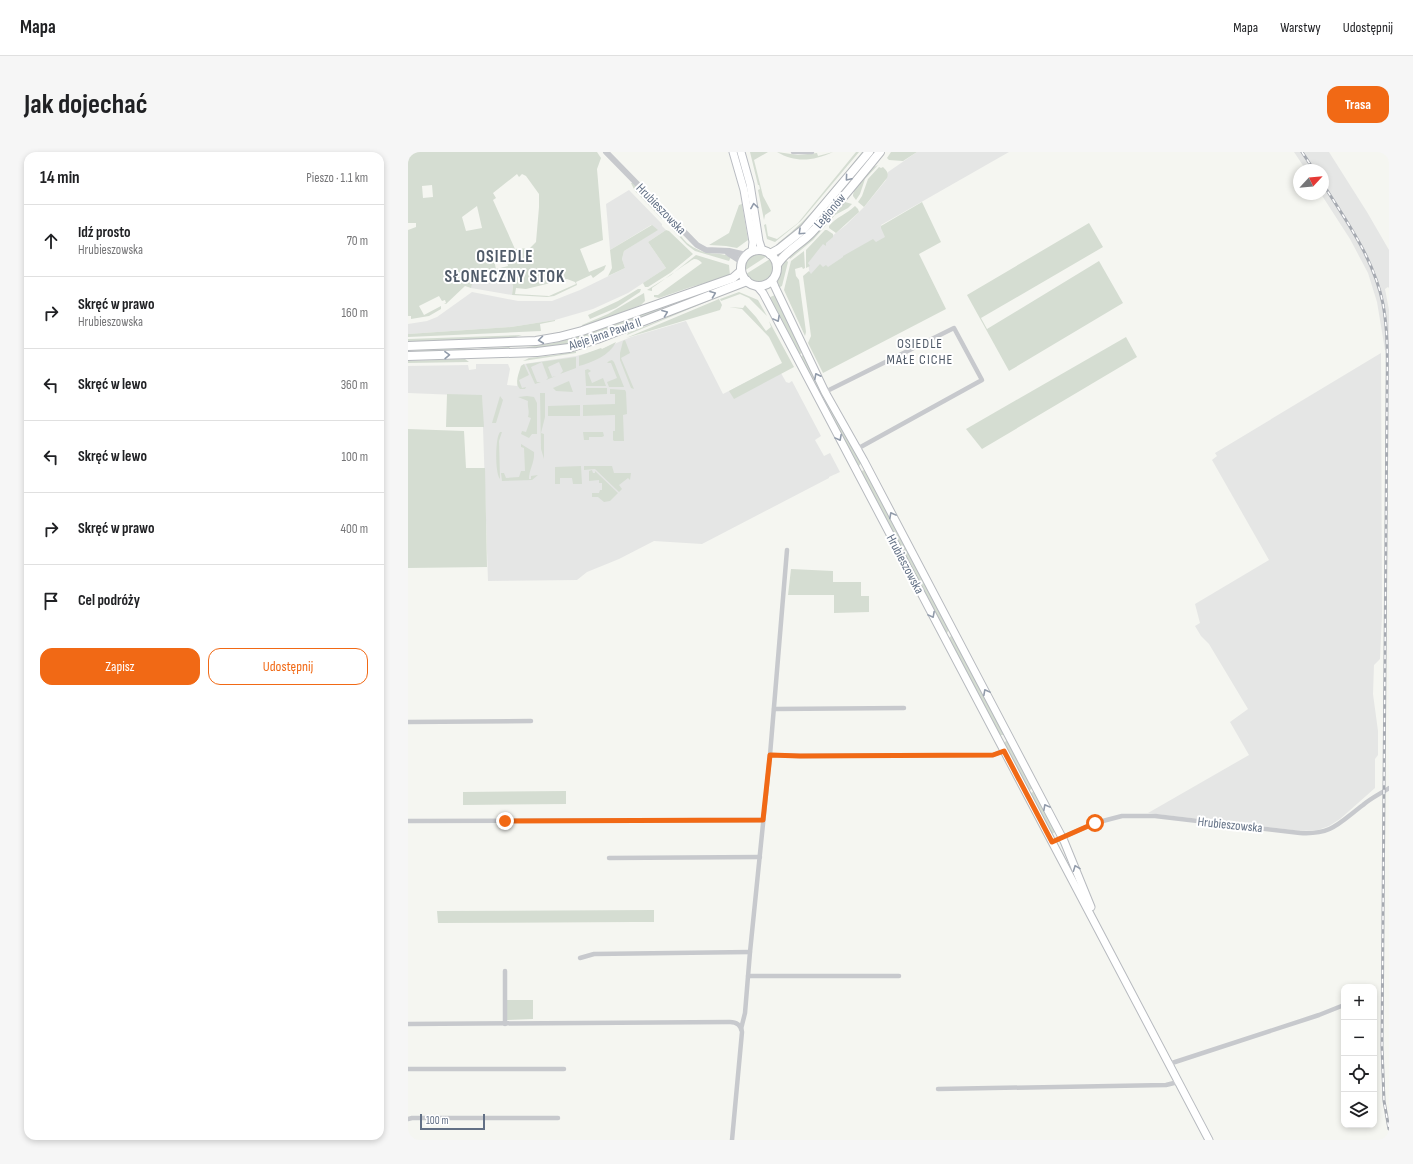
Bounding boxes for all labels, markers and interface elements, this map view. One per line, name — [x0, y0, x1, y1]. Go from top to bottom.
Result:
text: Mapa — [20, 16, 56, 39]
text: Mapa — [1233, 19, 1258, 36]
text: Warstwy — [1280, 19, 1321, 36]
text: Udostępnij — [1343, 19, 1393, 36]
button: Trasa — [1327, 86, 1389, 123]
text: Jak dojechać — [24, 88, 147, 121]
north arrow — [1293, 164, 1329, 200]
text: 14 min — [40, 168, 80, 188]
text: Pieszo · 1.1 km — [306, 170, 368, 186]
one-way arrow — [845, 173, 852, 181]
street label: Hrubieszowska — [633, 180, 689, 238]
street label: Legionów — [811, 190, 850, 232]
one-way arrow — [750, 203, 758, 209]
text: Idź prosto — [78, 223, 131, 242]
one-way arrow — [798, 227, 805, 234]
icon: ahead — [40, 230, 62, 252]
text: 70 m — [347, 233, 368, 249]
text: Hrubieszowska — [78, 242, 143, 258]
district label: OSIEDLE SŁONECZNY STOK — [444, 247, 566, 287]
one-way arrow — [710, 291, 717, 299]
text: Skręć w prawo — [78, 295, 155, 314]
icon: right — [40, 302, 62, 324]
text: 160 m — [342, 305, 368, 321]
one-way arrow — [660, 310, 668, 318]
text: Hrubieszowska — [78, 314, 143, 330]
street label: Aleje Jana Pawła II — [566, 314, 643, 354]
one-way arrow — [772, 315, 779, 323]
one-way arrow — [538, 335, 545, 344]
district label: OSIEDLE MAŁE CICHE — [887, 335, 953, 368]
one-way arrow — [444, 351, 450, 360]
one-way arrow — [814, 373, 821, 381]
icon: left — [40, 374, 62, 396]
text: Skręć w lewo — [78, 375, 147, 394]
text: 360 m — [341, 377, 368, 393]
one-way arrow — [834, 434, 842, 441]
icon: left — [40, 446, 62, 468]
text: Skręć w lewo — [78, 447, 147, 466]
text: 100 m — [341, 449, 368, 465]
one-way arrow — [890, 512, 897, 519]
icon: right — [40, 518, 62, 540]
text: Skręć w prawo — [78, 519, 155, 538]
text: 400 m — [341, 521, 368, 537]
street label: Hrubieszowska — [883, 532, 927, 596]
icon: arrive — [40, 590, 62, 612]
text: Cel podróży — [78, 591, 140, 610]
one-way arrow — [927, 611, 935, 618]
button: Zapisz — [40, 648, 200, 685]
button: Udostępnij — [208, 648, 368, 685]
one-way arrow — [983, 689, 990, 696]
one-way arrow — [1044, 804, 1051, 811]
route end — [496, 812, 514, 830]
route start — [1086, 814, 1104, 832]
street label: Hrubieszowska — [1197, 814, 1263, 836]
one-way arrow — [1072, 865, 1080, 872]
map controls — [1341, 984, 1377, 1128]
button: + — [1341, 984, 1377, 1020]
button: − — [1341, 1020, 1377, 1056]
button: locate — [1341, 1056, 1377, 1092]
button: layers — [1341, 1092, 1377, 1128]
scale bar — [420, 1112, 485, 1131]
text: 100 m — [426, 1114, 448, 1127]

